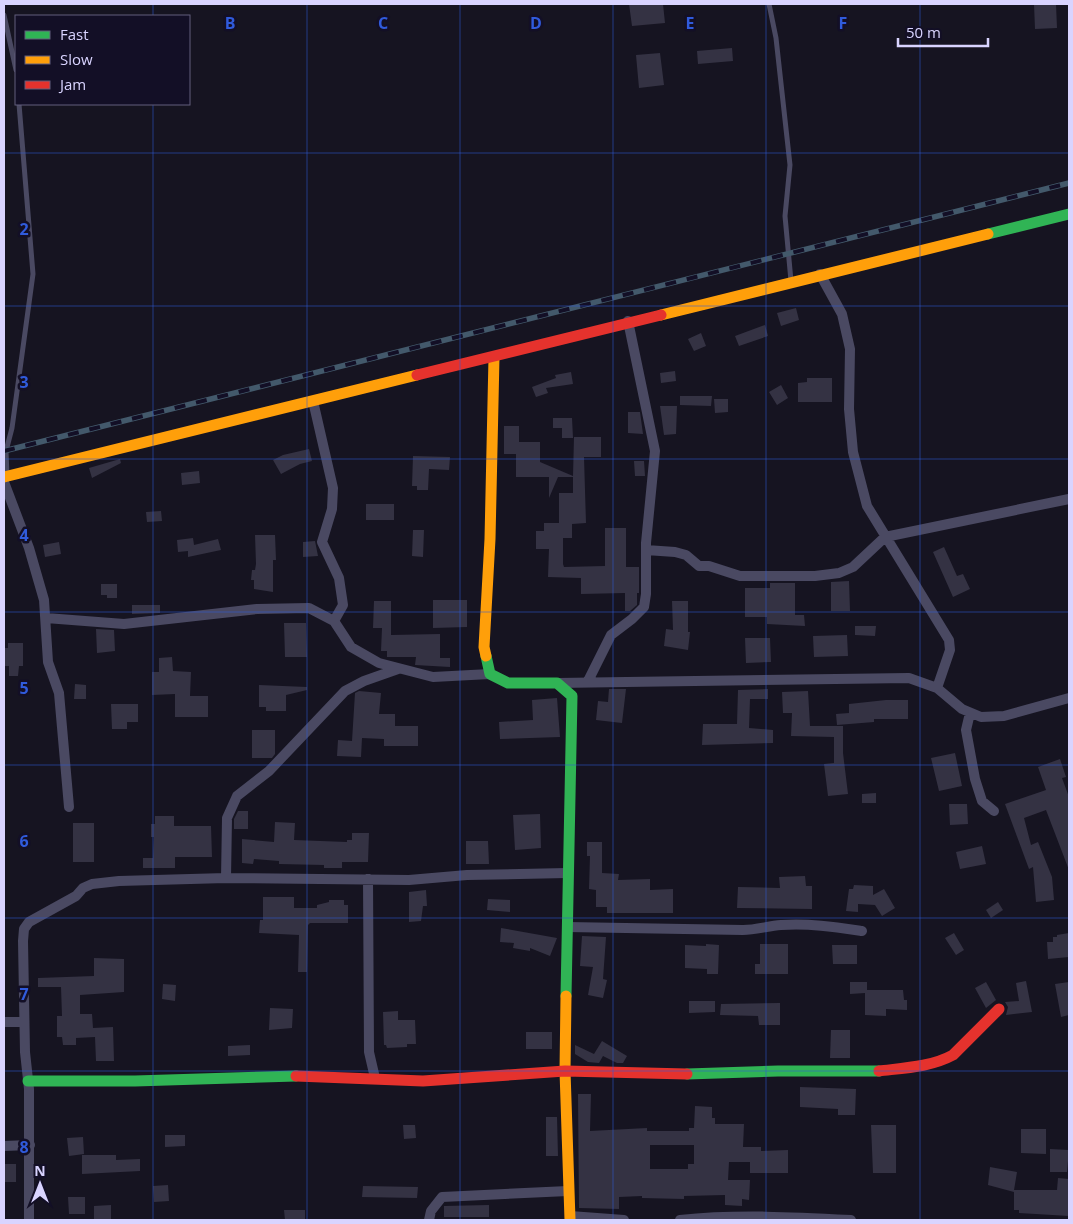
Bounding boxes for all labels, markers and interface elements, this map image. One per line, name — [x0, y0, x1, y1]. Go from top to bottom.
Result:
text: B — [225, 12, 235, 34]
text: C — [378, 12, 388, 34]
text: D — [530, 12, 542, 34]
text: E — [686, 12, 695, 34]
text: F — [839, 12, 847, 34]
legend — [15, 15, 190, 105]
scale bar — [898, 15, 988, 47]
text: 50 m — [906, 22, 941, 42]
text: Fast — [60, 24, 89, 44]
text: Slow — [60, 49, 93, 69]
text: Jam — [58, 74, 86, 94]
text: 2 — [19, 218, 29, 240]
text: 3 — [19, 371, 29, 393]
text: 4 — [19, 524, 29, 546]
text: 5 — [19, 677, 29, 699]
text: 6 — [19, 830, 29, 852]
text: 7 — [19, 983, 29, 1005]
text: 8 — [19, 1136, 29, 1158]
north arrow — [15, 1159, 65, 1209]
text: N — [34, 1161, 46, 1180]

